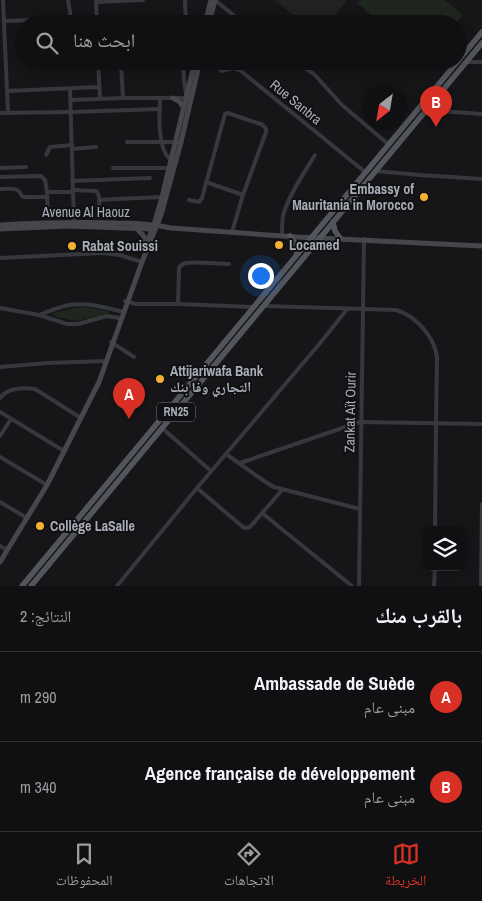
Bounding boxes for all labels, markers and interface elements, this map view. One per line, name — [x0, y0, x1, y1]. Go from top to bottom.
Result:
search box — [15, 15, 467, 70]
text: ابحث هنا — [73, 27, 135, 53]
icon: search — [33, 29, 61, 57]
street label: Rue Sanbra — [267, 76, 326, 129]
north arrow — [362, 85, 407, 130]
pin: B — [420, 86, 452, 127]
place label: Embassy of Mauritania in Morocco — [292, 180, 414, 214]
marker: Embassy of Mauritania in Morocco — [418, 191, 430, 203]
street label: Avenue Al Haouz — [41, 203, 130, 221]
place label: Locamed — [289, 236, 339, 254]
place label: Rabat Souissi — [82, 237, 158, 255]
marker: Locamed — [273, 239, 285, 251]
marker: Rabat Souissi — [66, 240, 78, 252]
your location — [248, 263, 274, 289]
place label: Attijariwafa Bank التجاري وفا بنك — [170, 362, 264, 398]
street label: Zankat Aït Ourir — [340, 371, 360, 453]
marker: Attijariwafa Bank التجاري وفا بنك — [154, 373, 166, 385]
pin: A — [113, 378, 145, 419]
road number: RN25 — [157, 402, 195, 422]
place label: Collège LaSalle — [50, 517, 135, 535]
marker: Collège LaSalle — [34, 520, 46, 532]
map controls — [422, 526, 467, 571]
button: layers — [422, 526, 467, 571]
text: بالقرب منك — [375, 601, 462, 630]
text: النتائج: 2 — [20, 605, 71, 627]
text: Ambassade de Suède — [254, 670, 415, 696]
text: 290 m — [20, 686, 56, 708]
text: A — [441, 686, 451, 708]
text: مبنى عام — [364, 696, 415, 718]
text: Agence française de développement — [145, 760, 415, 786]
text: 340 m — [20, 776, 56, 798]
text: B — [441, 776, 451, 798]
text: مبنى عام — [364, 786, 415, 808]
tab: المحفوظات — [56, 840, 113, 894]
tab: الاتجاهات — [224, 840, 274, 894]
tab: الخريطة — [385, 840, 426, 894]

